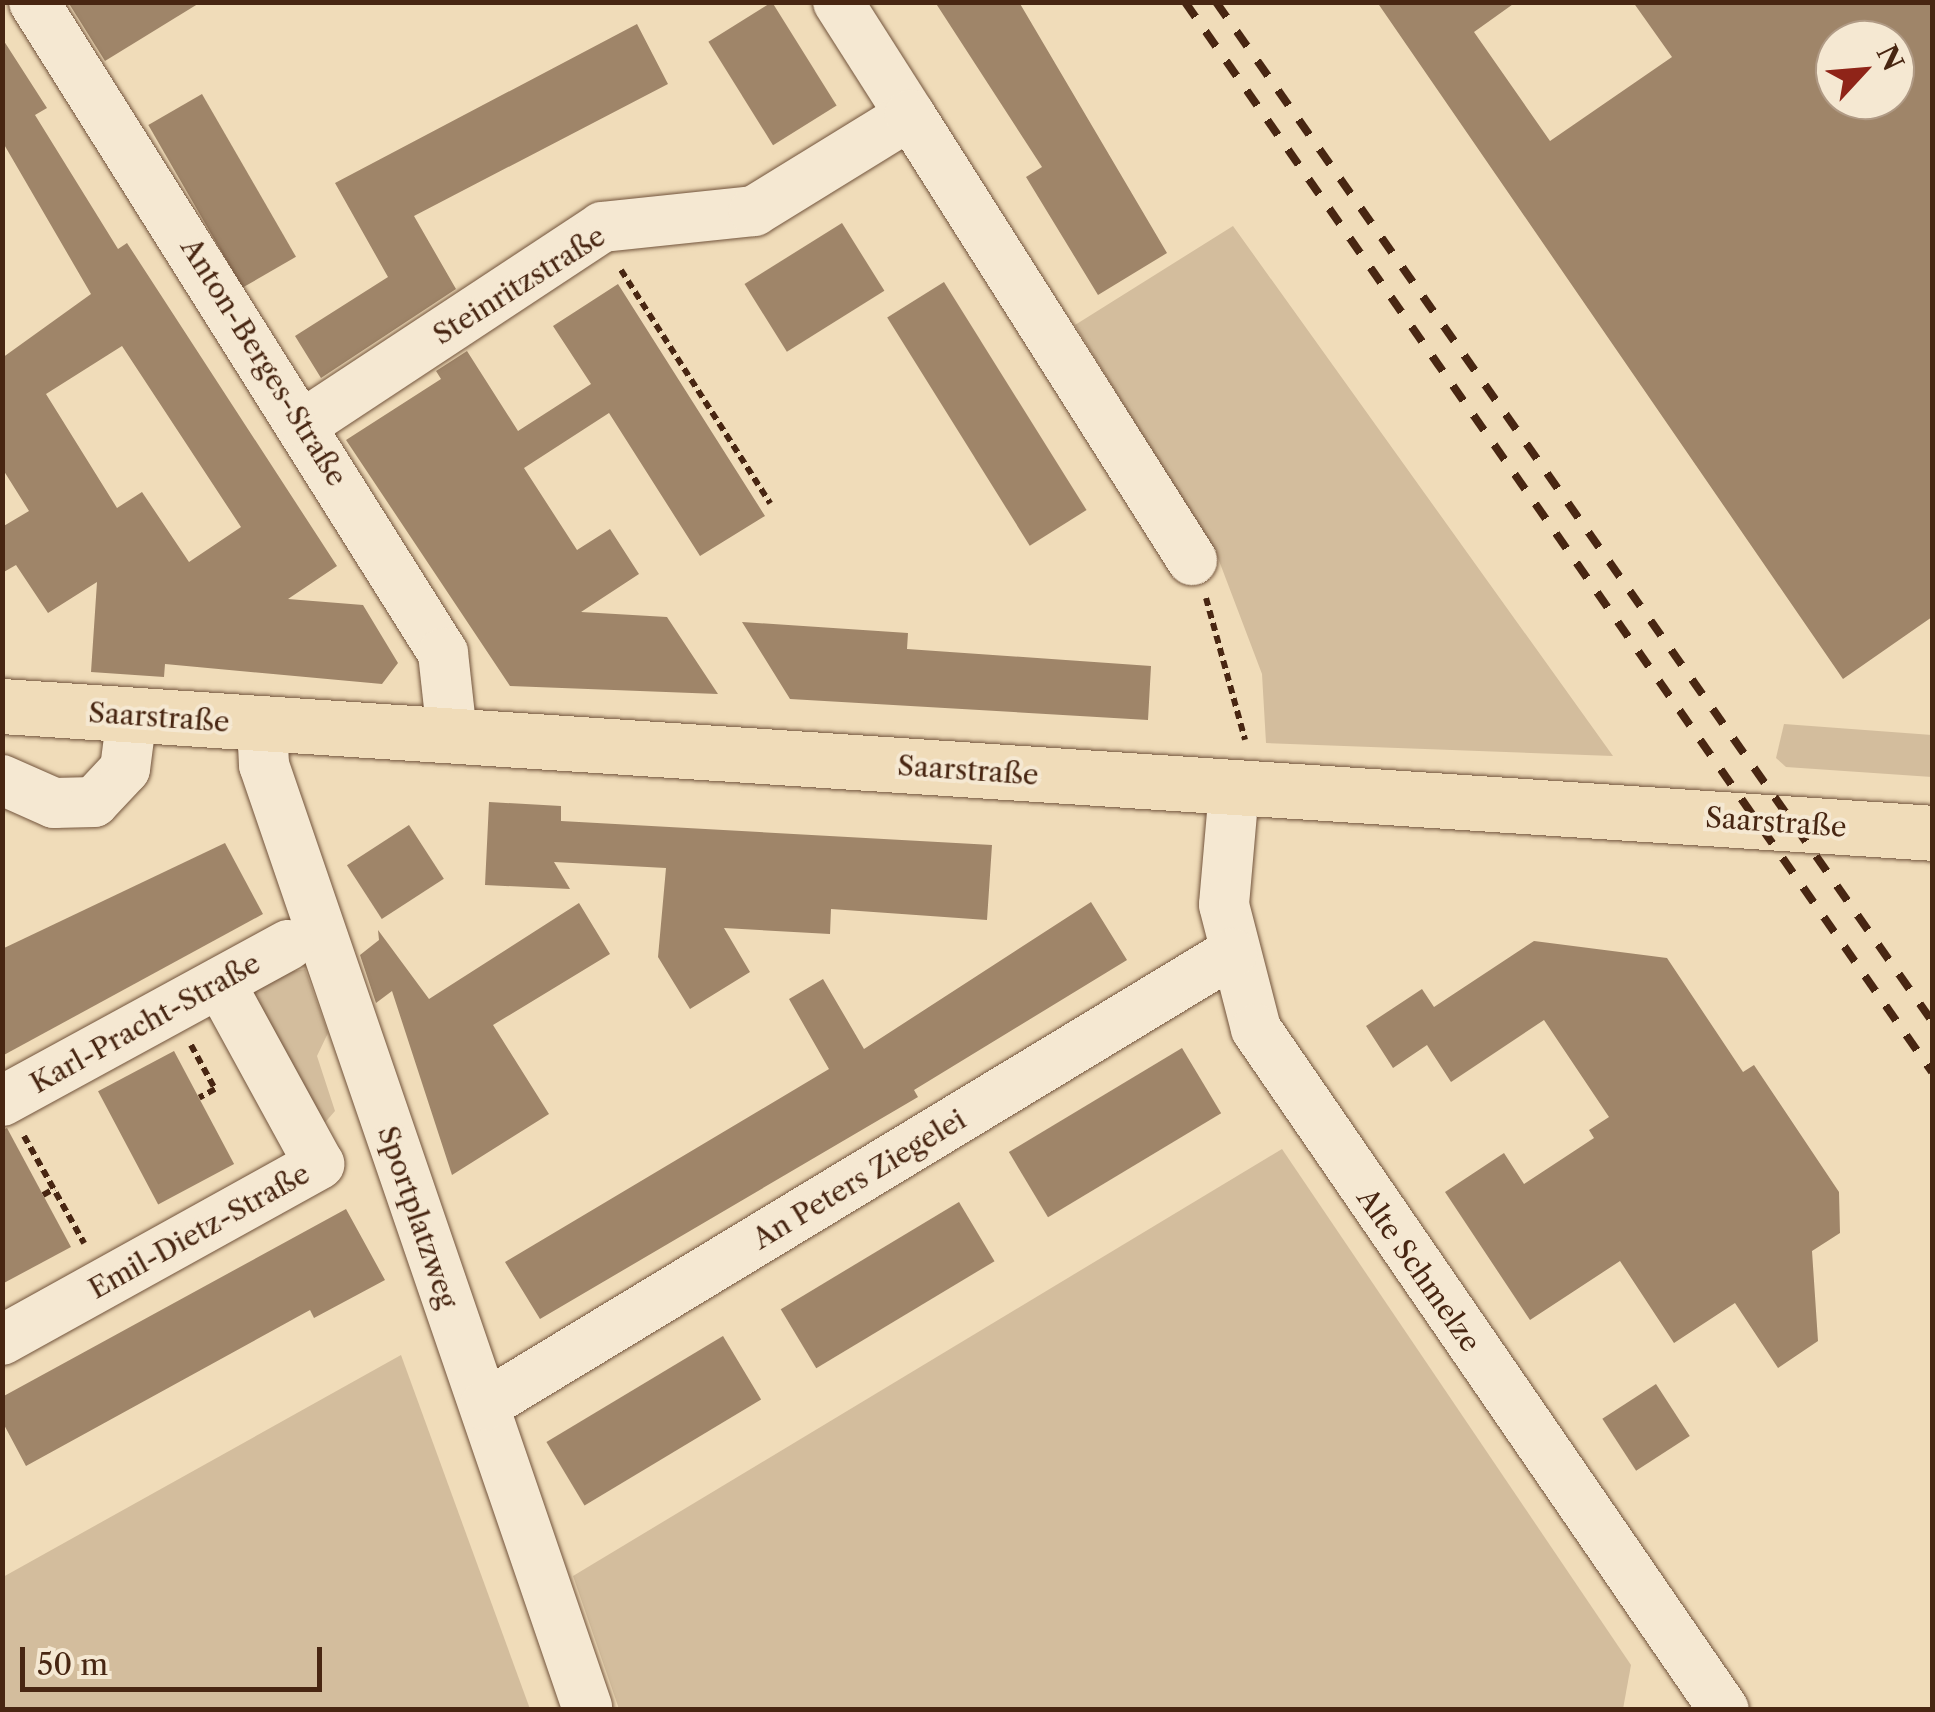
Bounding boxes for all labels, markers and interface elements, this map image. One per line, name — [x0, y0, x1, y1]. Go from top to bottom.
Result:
north arrow — [1815, 20, 1915, 120]
text: N — [1870, 39, 1911, 76]
street label: Steinritzstraße — [427, 219, 611, 351]
street label: Anton-Berges-Straße — [174, 232, 354, 492]
street label: Saarstraße — [87, 695, 231, 739]
street label: Saarstraße — [896, 748, 1040, 792]
street label: Saarstraße — [1704, 800, 1848, 844]
street label: Karl-Pracht-Straße — [24, 946, 266, 1100]
street label: An Peters Ziegelei — [747, 1102, 971, 1256]
street label: Sportplatzweg — [371, 1122, 465, 1312]
street label: Emil-Dietz-Straße — [83, 1156, 315, 1306]
street label: Alte Schmelze — [1350, 1182, 1488, 1358]
scale bar — [25, 1627, 328, 1689]
text: 50 m — [37, 1646, 108, 1683]

